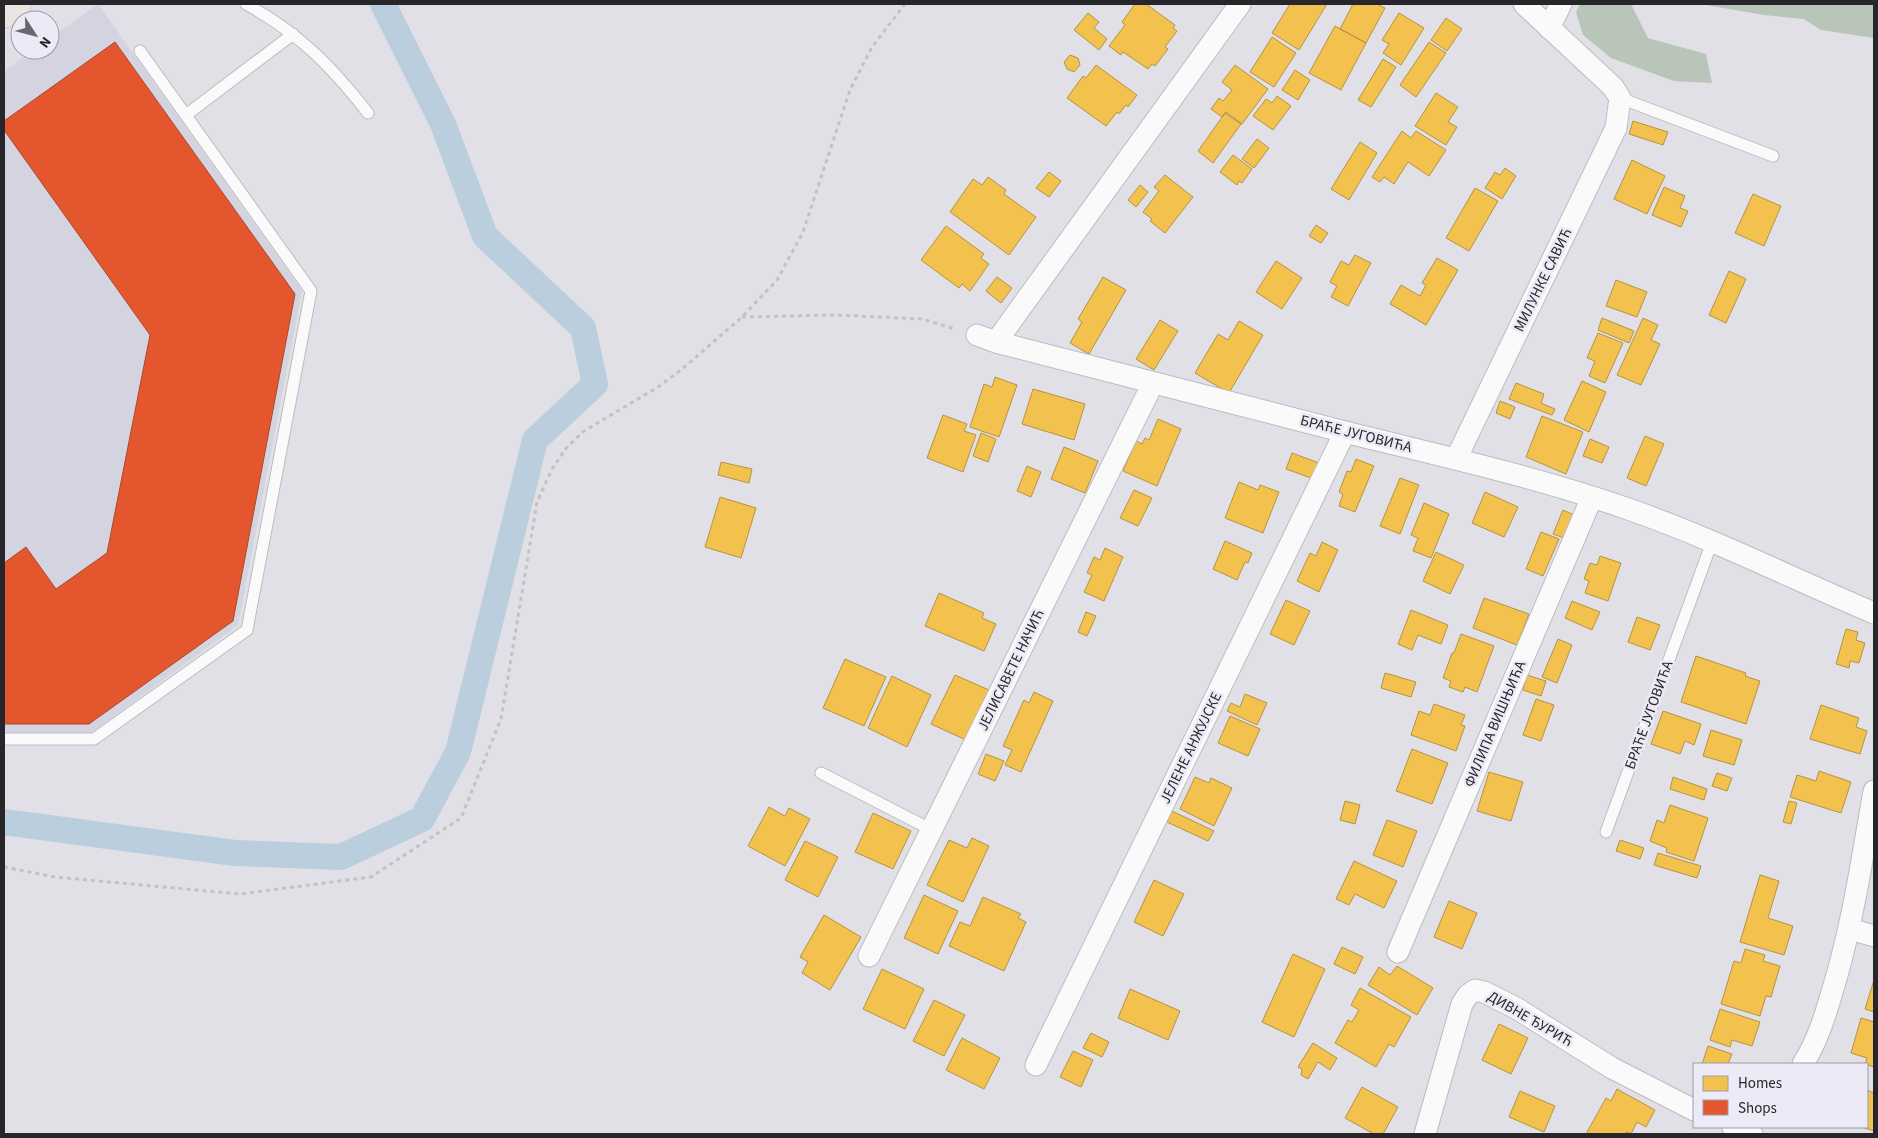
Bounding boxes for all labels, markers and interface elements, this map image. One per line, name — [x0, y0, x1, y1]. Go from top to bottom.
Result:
north arrow — [10, 10, 60, 60]
text: N — [34, 32, 56, 52]
street label: МИЛУНКЕ САВИЋ — [1509, 225, 1577, 335]
street label: БРАЋЕ ЈУГОВИЋА — [1298, 410, 1415, 458]
street label: ЈЕЛИСАВЕТЕ НАЧИЋ — [972, 606, 1050, 734]
street label: ФИЛИПА ВИШЊИЋА — [1459, 657, 1531, 790]
street label: БРАЋЕ ЈУГОВИЋА — [1620, 657, 1679, 772]
street label: ЈЕЛЕНЕ АНЖУЈСКЕ — [1155, 689, 1227, 807]
street label: ДИВНЕ ЂУРИЋ — [1484, 986, 1576, 1052]
legend — [1693, 1063, 1868, 1128]
text: Homes — [1738, 1073, 1782, 1094]
text: Shops — [1738, 1098, 1777, 1119]

